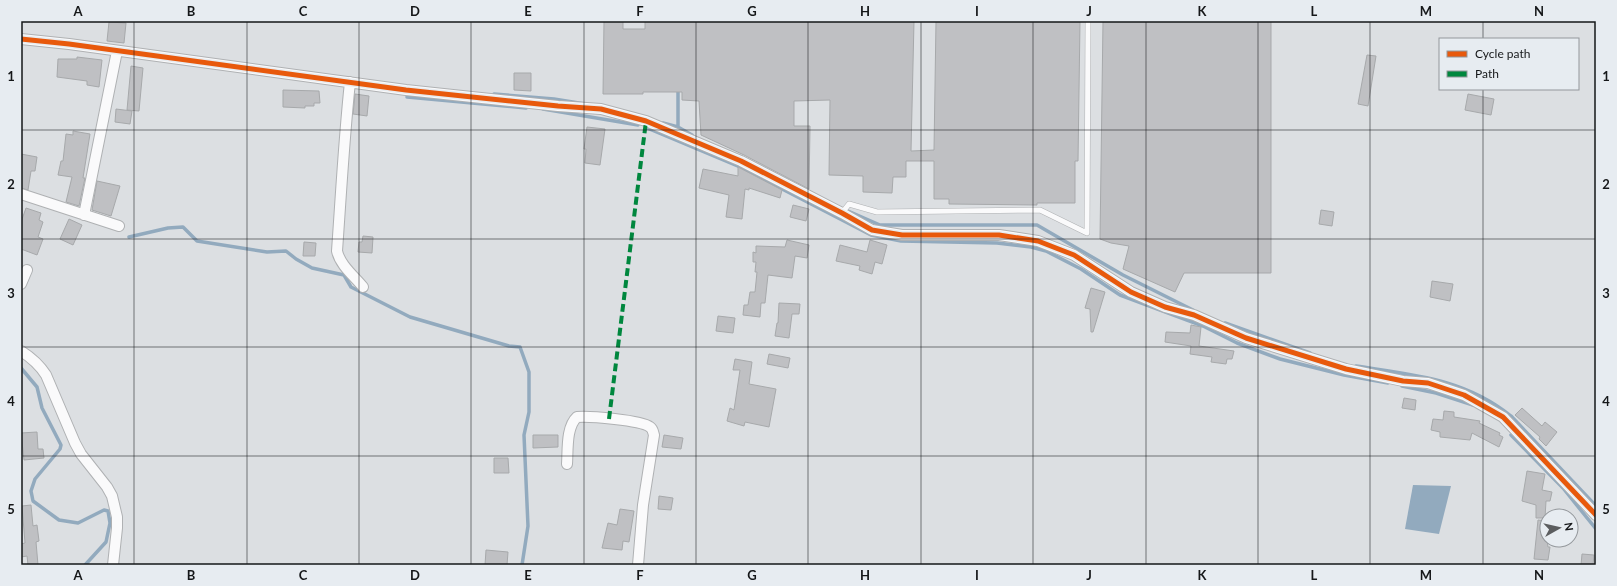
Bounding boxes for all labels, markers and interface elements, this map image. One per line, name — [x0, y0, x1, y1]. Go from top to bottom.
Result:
text: A — [72, 3, 83, 19]
text: B — [187, 3, 196, 19]
text: C — [299, 3, 308, 19]
text: D — [410, 3, 420, 19]
text: E — [524, 3, 532, 19]
text: F — [636, 3, 644, 19]
text: G — [747, 3, 757, 19]
text: H — [860, 3, 870, 19]
text: I — [975, 3, 979, 19]
text: J — [1086, 3, 1092, 19]
text: K — [1198, 3, 1208, 19]
text: L — [1311, 3, 1318, 19]
text: M — [1420, 3, 1432, 19]
text: N — [1534, 3, 1544, 19]
legend — [1439, 38, 1579, 90]
text: Cycle path — [1475, 46, 1530, 61]
text: Path — [1475, 66, 1499, 81]
text: 1 — [7, 68, 15, 84]
text: 1 — [1602, 68, 1610, 84]
text: 2 — [7, 176, 15, 192]
text: 2 — [1602, 176, 1610, 192]
text: 3 — [7, 285, 15, 301]
text: 3 — [1602, 285, 1610, 301]
text: 4 — [7, 393, 15, 409]
text: 4 — [1602, 393, 1610, 409]
text: 5 — [7, 501, 15, 517]
text: 5 — [1602, 501, 1610, 517]
north arrow — [1539, 508, 1579, 548]
text: N — [1562, 521, 1576, 532]
text: A — [72, 567, 83, 583]
text: B — [187, 567, 196, 583]
text: C — [299, 567, 308, 583]
text: D — [410, 567, 420, 583]
text: E — [524, 567, 532, 583]
text: F — [636, 567, 644, 583]
text: G — [747, 567, 757, 583]
text: H — [860, 567, 870, 583]
text: I — [975, 567, 979, 583]
text: J — [1086, 567, 1092, 583]
text: K — [1198, 567, 1208, 583]
text: L — [1311, 567, 1318, 583]
text: M — [1420, 567, 1432, 583]
text: N — [1534, 567, 1544, 583]

